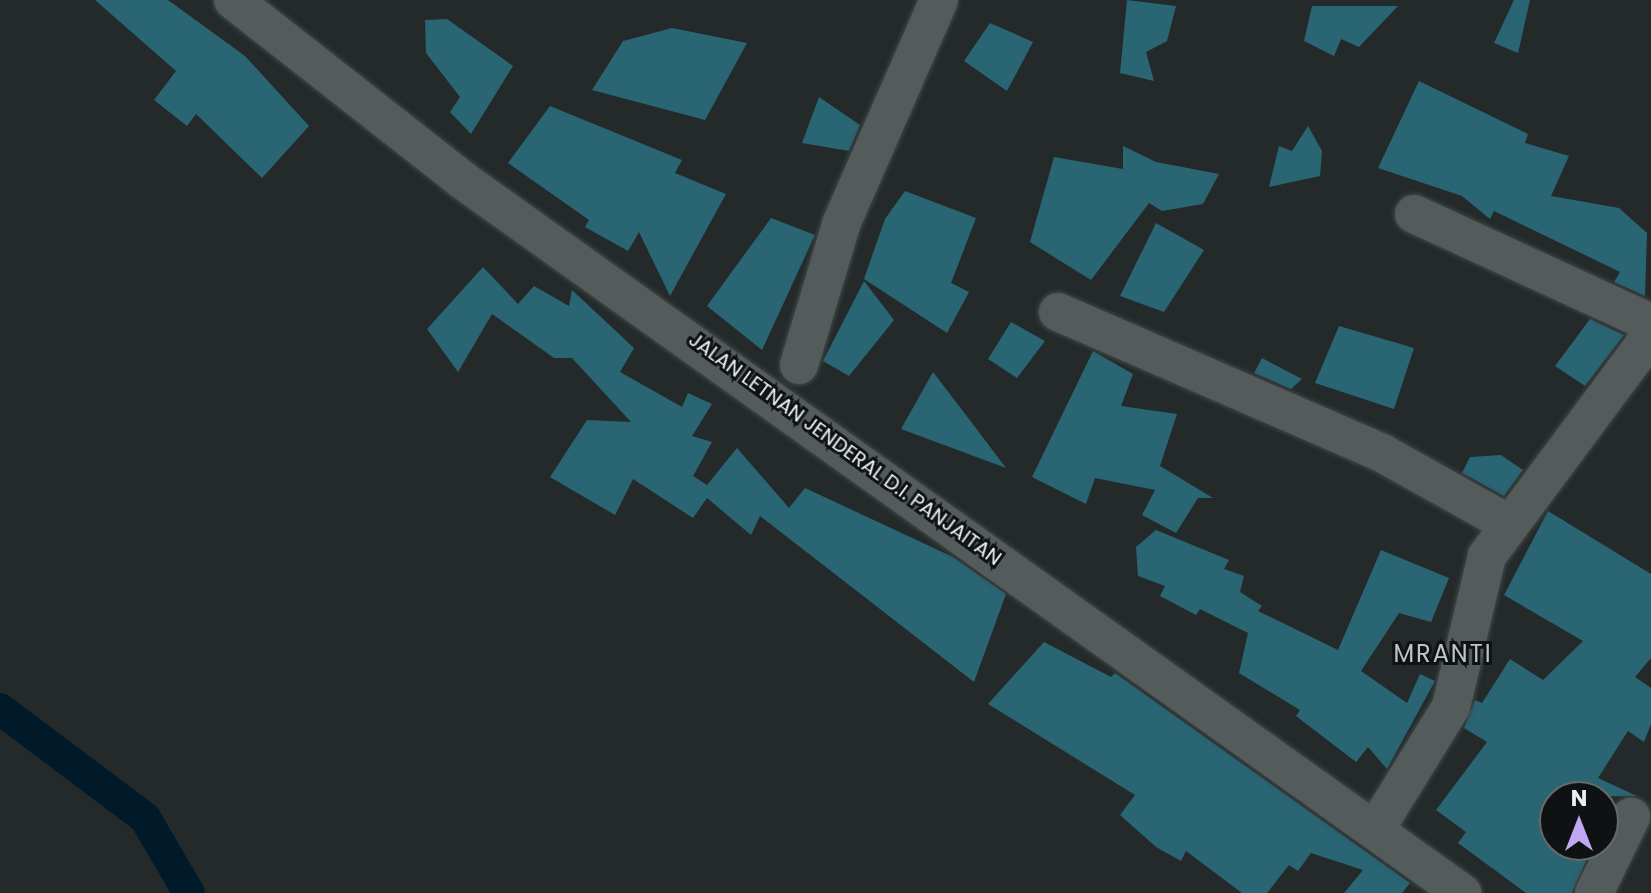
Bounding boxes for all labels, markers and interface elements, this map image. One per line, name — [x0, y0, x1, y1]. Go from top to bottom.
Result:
street label: JALAN LETNAN JENDERAL D.I. PANJAITAN — [684, 327, 1006, 571]
district label: MRANTI — [1393, 640, 1493, 668]
north arrow — [1539, 781, 1619, 861]
text: N — [1571, 783, 1587, 814]

